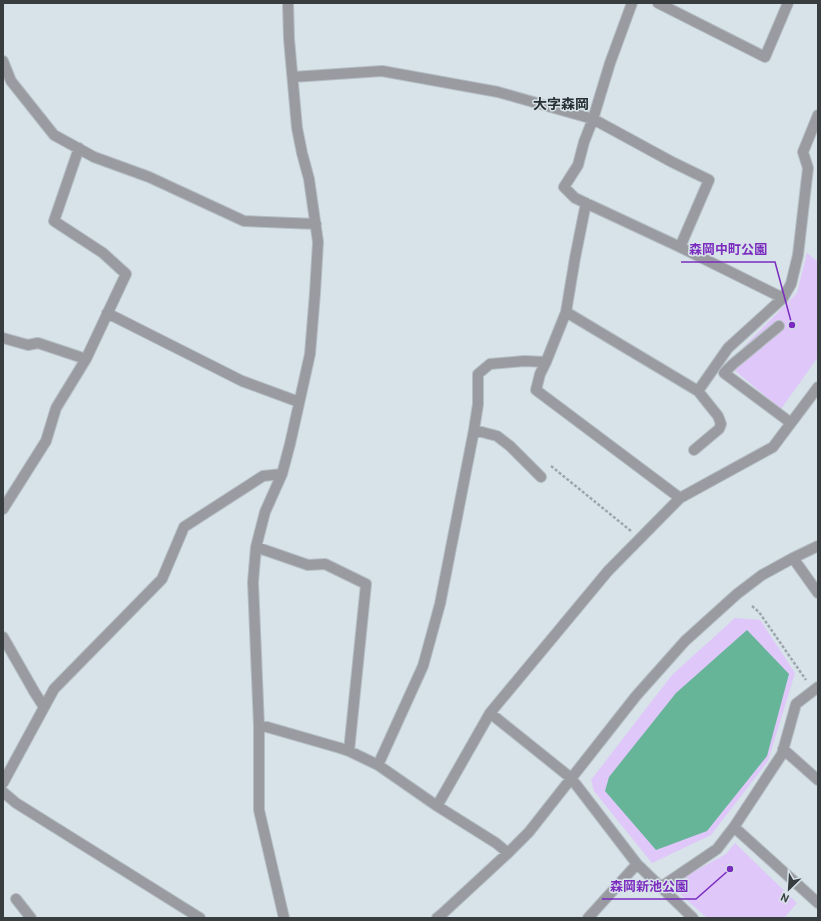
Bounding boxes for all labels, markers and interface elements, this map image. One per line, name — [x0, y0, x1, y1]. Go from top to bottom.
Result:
district label: 大字森岡 — [533, 95, 589, 113]
callout: 森岡中町公園 — [681, 237, 775, 262]
text: 森岡中町公園 — [689, 241, 767, 257]
north arrow — [769, 869, 809, 909]
callout: 森岡新池公園 — [602, 874, 696, 899]
text: 森岡新池公園 — [610, 878, 688, 894]
text: N — [778, 890, 791, 906]

